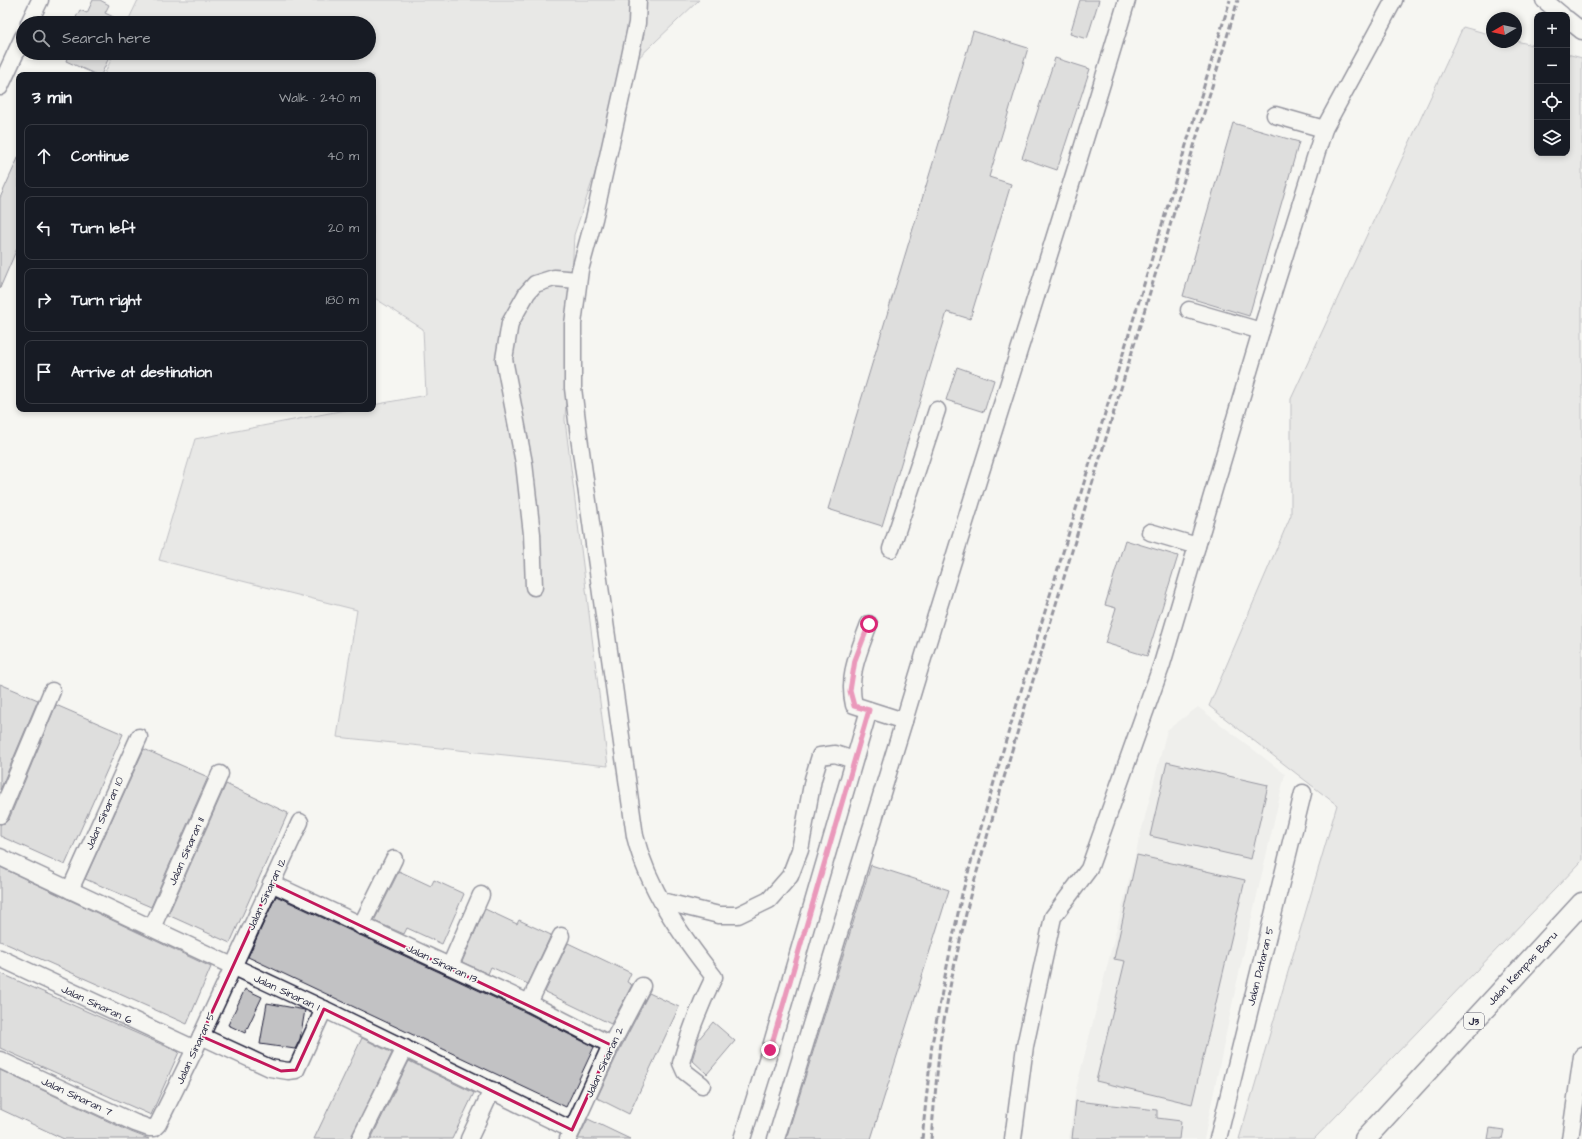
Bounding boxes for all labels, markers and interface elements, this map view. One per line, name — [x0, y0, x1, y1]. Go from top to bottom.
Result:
north arrow — [1486, 12, 1522, 48]
map controls — [1534, 12, 1570, 156]
button: + — [1534, 12, 1570, 48]
search box — [16, 16, 376, 60]
icon: search — [30, 27, 52, 49]
text: Search here — [62, 28, 151, 49]
button: − — [1534, 48, 1570, 84]
button: locate — [1534, 84, 1570, 120]
text: 3 min — [32, 86, 72, 110]
text: Walk · 240 m — [279, 89, 360, 107]
button: layers — [1534, 120, 1570, 156]
icon: ahead — [33, 145, 55, 167]
text: Continue — [71, 146, 129, 167]
text: 40 m — [327, 147, 359, 165]
icon: left — [33, 217, 55, 239]
text: Turn left — [71, 218, 135, 239]
text: 20 m — [328, 219, 359, 237]
icon: right — [33, 289, 55, 311]
text: Turn right — [71, 290, 142, 311]
text: 180 m — [325, 291, 359, 309]
icon: arrive — [33, 361, 55, 383]
text: Arrive at destination — [71, 362, 212, 383]
route start — [860, 615, 878, 633]
street label: Jalan Sinaran 10 — [82, 774, 127, 852]
street label: Jalan Sinaran 11 — [165, 814, 208, 888]
street label: Jalan Sinaran 12 — [243, 855, 290, 933]
street label: Jalan Dataran 5 — [1243, 925, 1278, 1007]
street label: Jalan Kempas Baru — [1484, 928, 1561, 1009]
street label: Jalan Sinaran 13 — [404, 940, 480, 987]
street label: Jalan Sinaran 1 — [251, 971, 323, 1015]
street label: Jalan Sinaran 6 — [59, 981, 135, 1028]
street label: Jalan Sinaran 5 — [172, 1010, 219, 1087]
road number: J3 — [1464, 1013, 1484, 1029]
street label: Jalan Sinaran 2 — [582, 1024, 628, 1100]
route end — [761, 1041, 779, 1059]
street label: Jalan Sinaran 7 — [39, 1073, 115, 1120]

